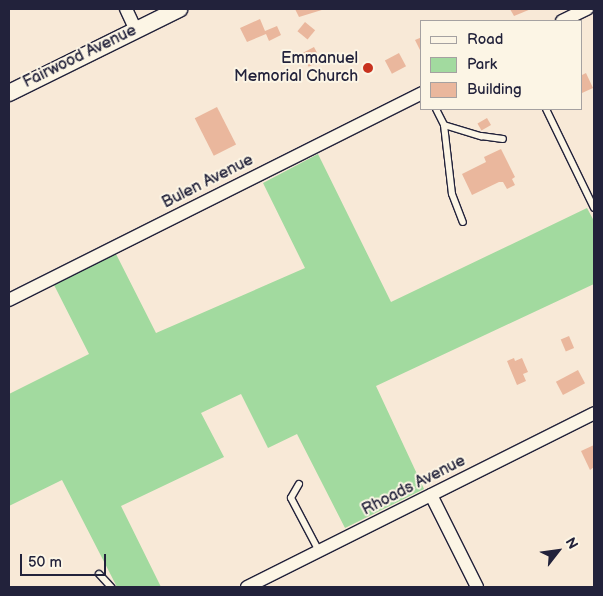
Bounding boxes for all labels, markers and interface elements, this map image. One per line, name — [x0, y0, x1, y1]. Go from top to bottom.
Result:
legend — [420, 20, 583, 110]
street label: Fairwood Avenue — [20, 21, 140, 93]
text: Road — [467, 30, 503, 49]
place label: Emmanuel Memorial Church — [234, 49, 358, 87]
text: Park — [467, 55, 497, 74]
marker: Emmanuel Memorial Church — [362, 62, 374, 74]
text: Building — [467, 80, 522, 99]
street label: Bulen Avenue — [159, 151, 257, 213]
street label: Rhoads Avenue — [359, 452, 469, 520]
north arrow — [533, 526, 583, 576]
text: N — [561, 534, 581, 552]
scale bar — [22, 544, 109, 576]
text: 50 m — [28, 553, 62, 572]

